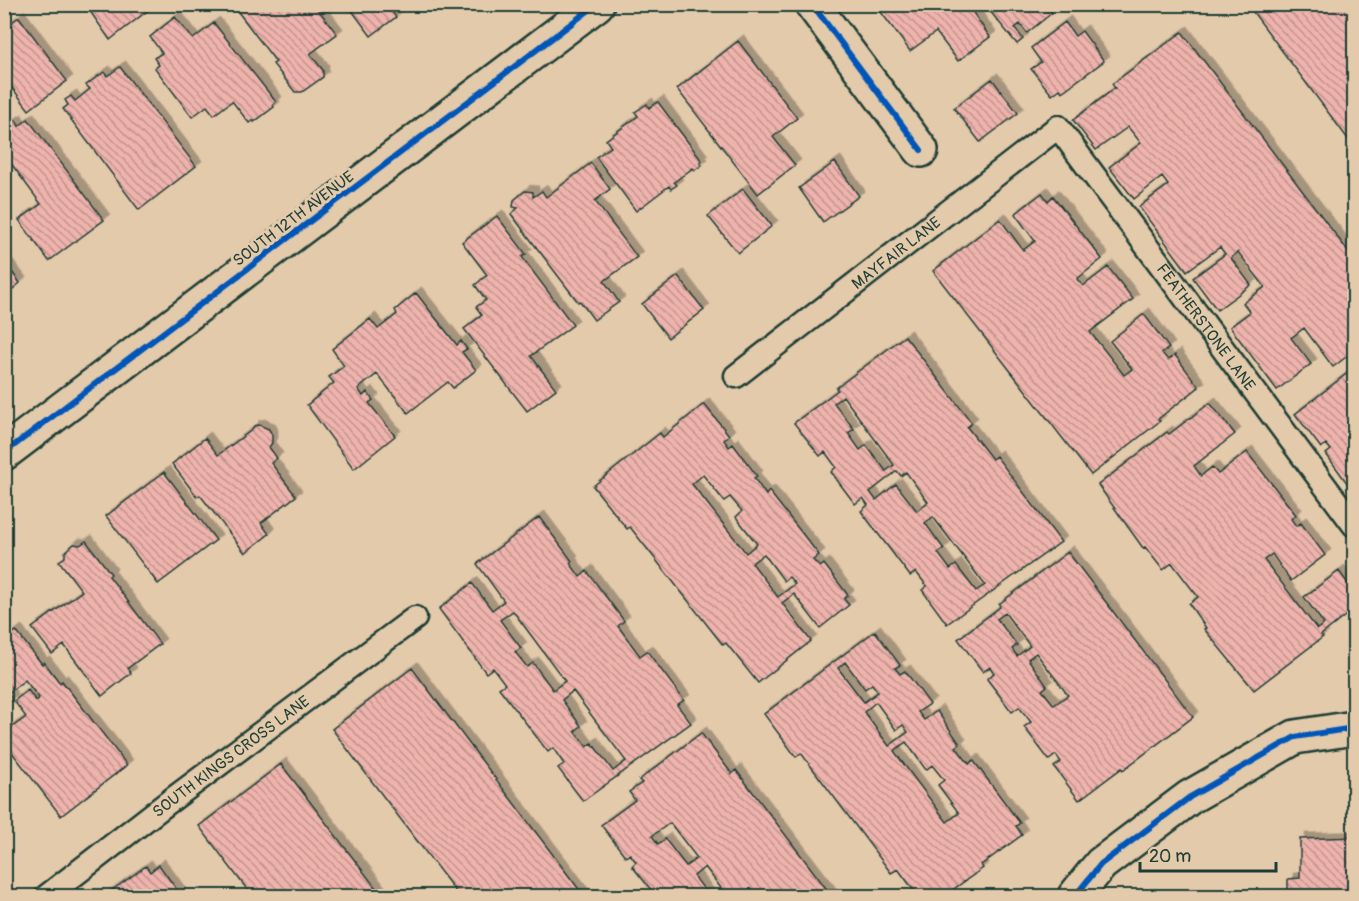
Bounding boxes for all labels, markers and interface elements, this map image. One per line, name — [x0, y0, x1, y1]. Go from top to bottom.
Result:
street label: SOUTH 12TH AVENUE — [229, 167, 358, 271]
street label: MAYFAIR LANE — [848, 213, 945, 294]
street label: FEATHERSTONE LANE — [1152, 260, 1260, 395]
street label: SOUTH KINGS CROSS LANE — [149, 691, 314, 822]
scale bar — [1140, 835, 1276, 873]
text: 20 m — [1149, 845, 1191, 868]

